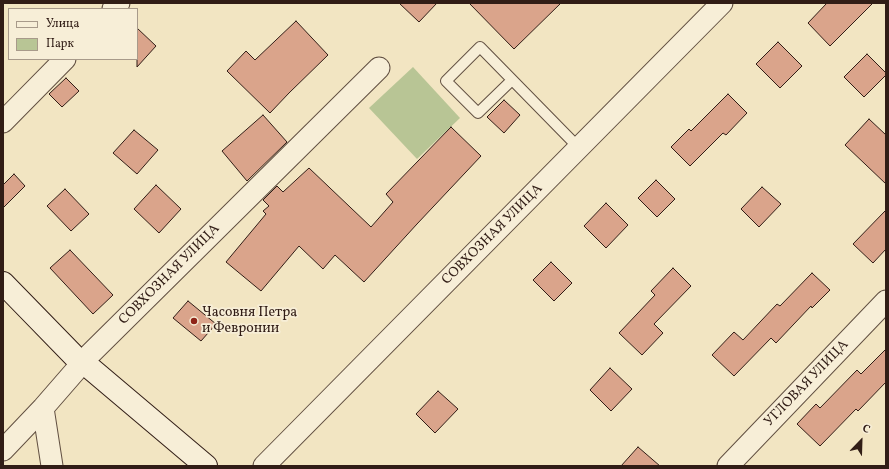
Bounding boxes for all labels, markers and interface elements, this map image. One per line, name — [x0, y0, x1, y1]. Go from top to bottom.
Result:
legend — [8, 8, 138, 60]
text: Улица — [46, 16, 79, 32]
text: Парк — [46, 36, 74, 52]
street label: СОВХОЗНАЯ УЛИЦА — [439, 181, 547, 289]
street label: СОВХОЗНАЯ УЛИЦА — [116, 221, 224, 329]
place label: Часовня Петра и Февронии — [202, 305, 297, 338]
marker: Часовня Петра и Февронии — [189, 316, 199, 326]
street label: УГЛОВАЯ УЛИЦА — [761, 337, 853, 431]
north arrow — [841, 421, 881, 461]
text: С — [860, 421, 872, 438]

